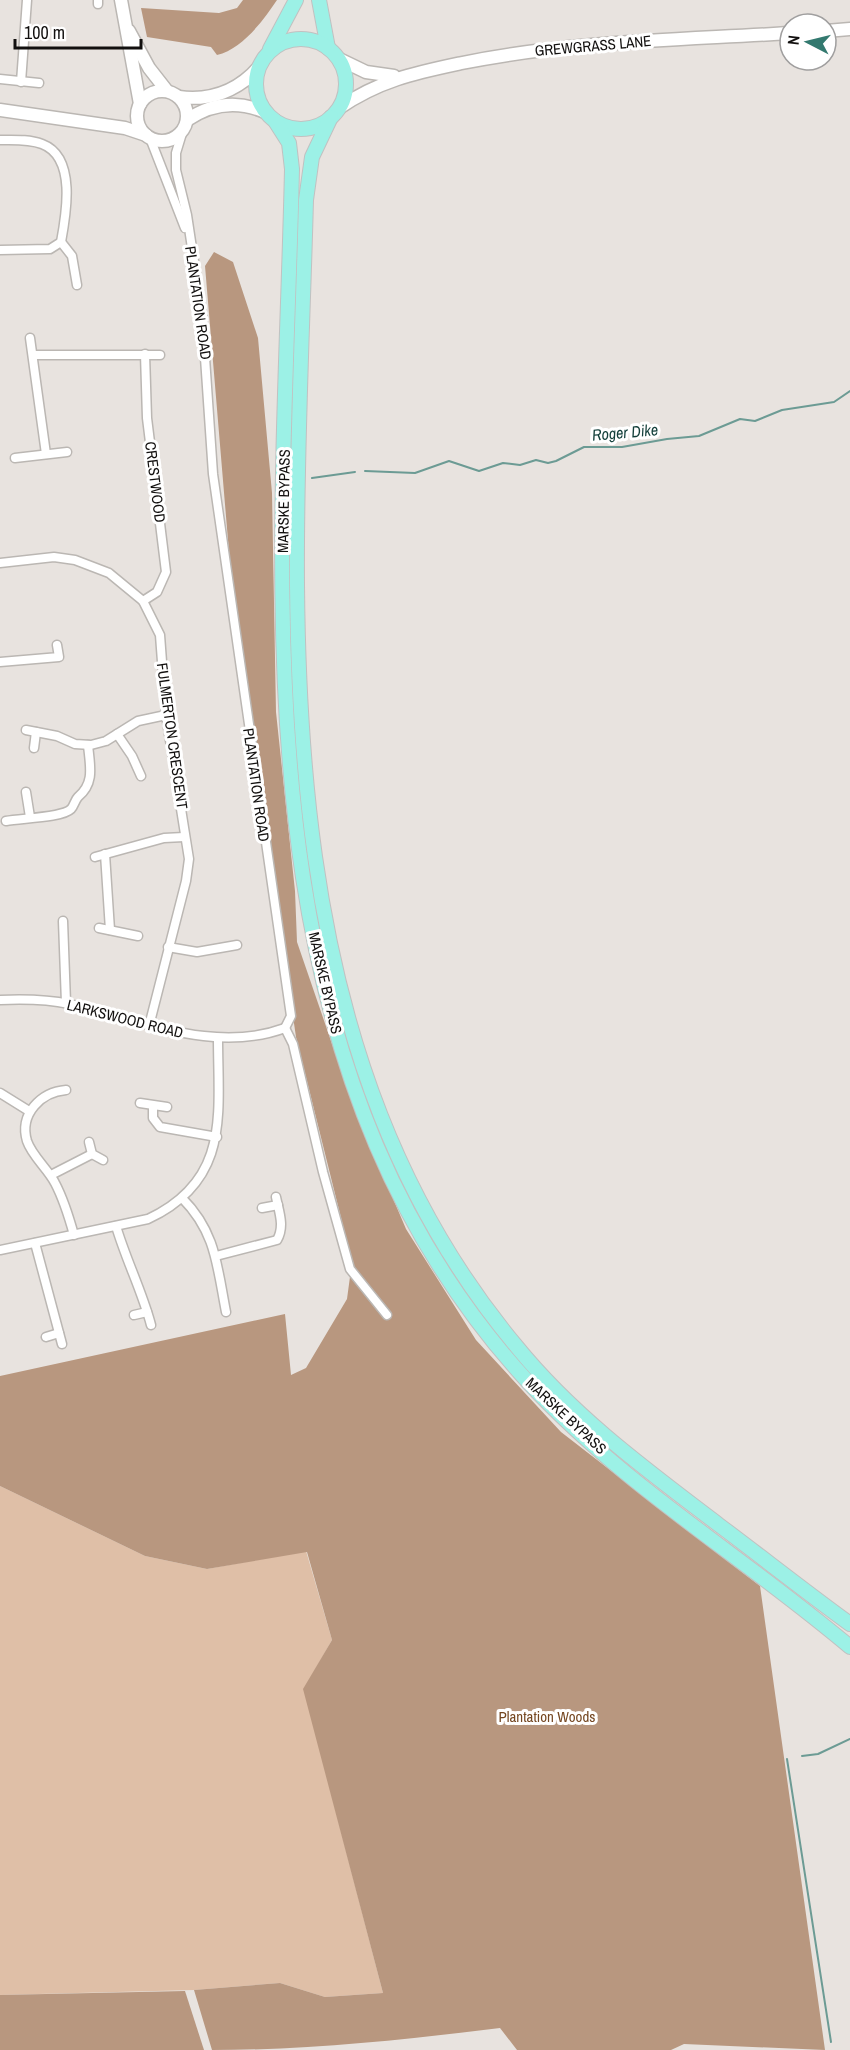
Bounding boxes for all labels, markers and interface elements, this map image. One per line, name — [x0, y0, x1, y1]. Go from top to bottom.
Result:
scale bar — [15, 12, 141, 50]
north arrow — [778, 12, 838, 72]
text: 100 m — [24, 20, 65, 45]
street label: GREWGRASS LANE — [534, 30, 652, 61]
text: N — [782, 34, 805, 46]
street label: PLANTATION ROAD — [180, 245, 217, 361]
water label: Roger Dike — [591, 418, 659, 446]
street label: CRESTWOOD — [140, 440, 171, 524]
street label: MARSKE BYPASS — [272, 449, 295, 553]
street label: FULMERTON CRESCENT — [152, 662, 193, 811]
street label: PLANTATION ROAD — [238, 727, 275, 843]
street label: MARSKE BYPASS — [304, 930, 347, 1036]
street label: LARKSWOOD ROAD — [65, 994, 185, 1043]
street label: MARSKE BYPASS — [521, 1373, 611, 1459]
park label: Plantation Woods — [499, 1706, 595, 1727]

